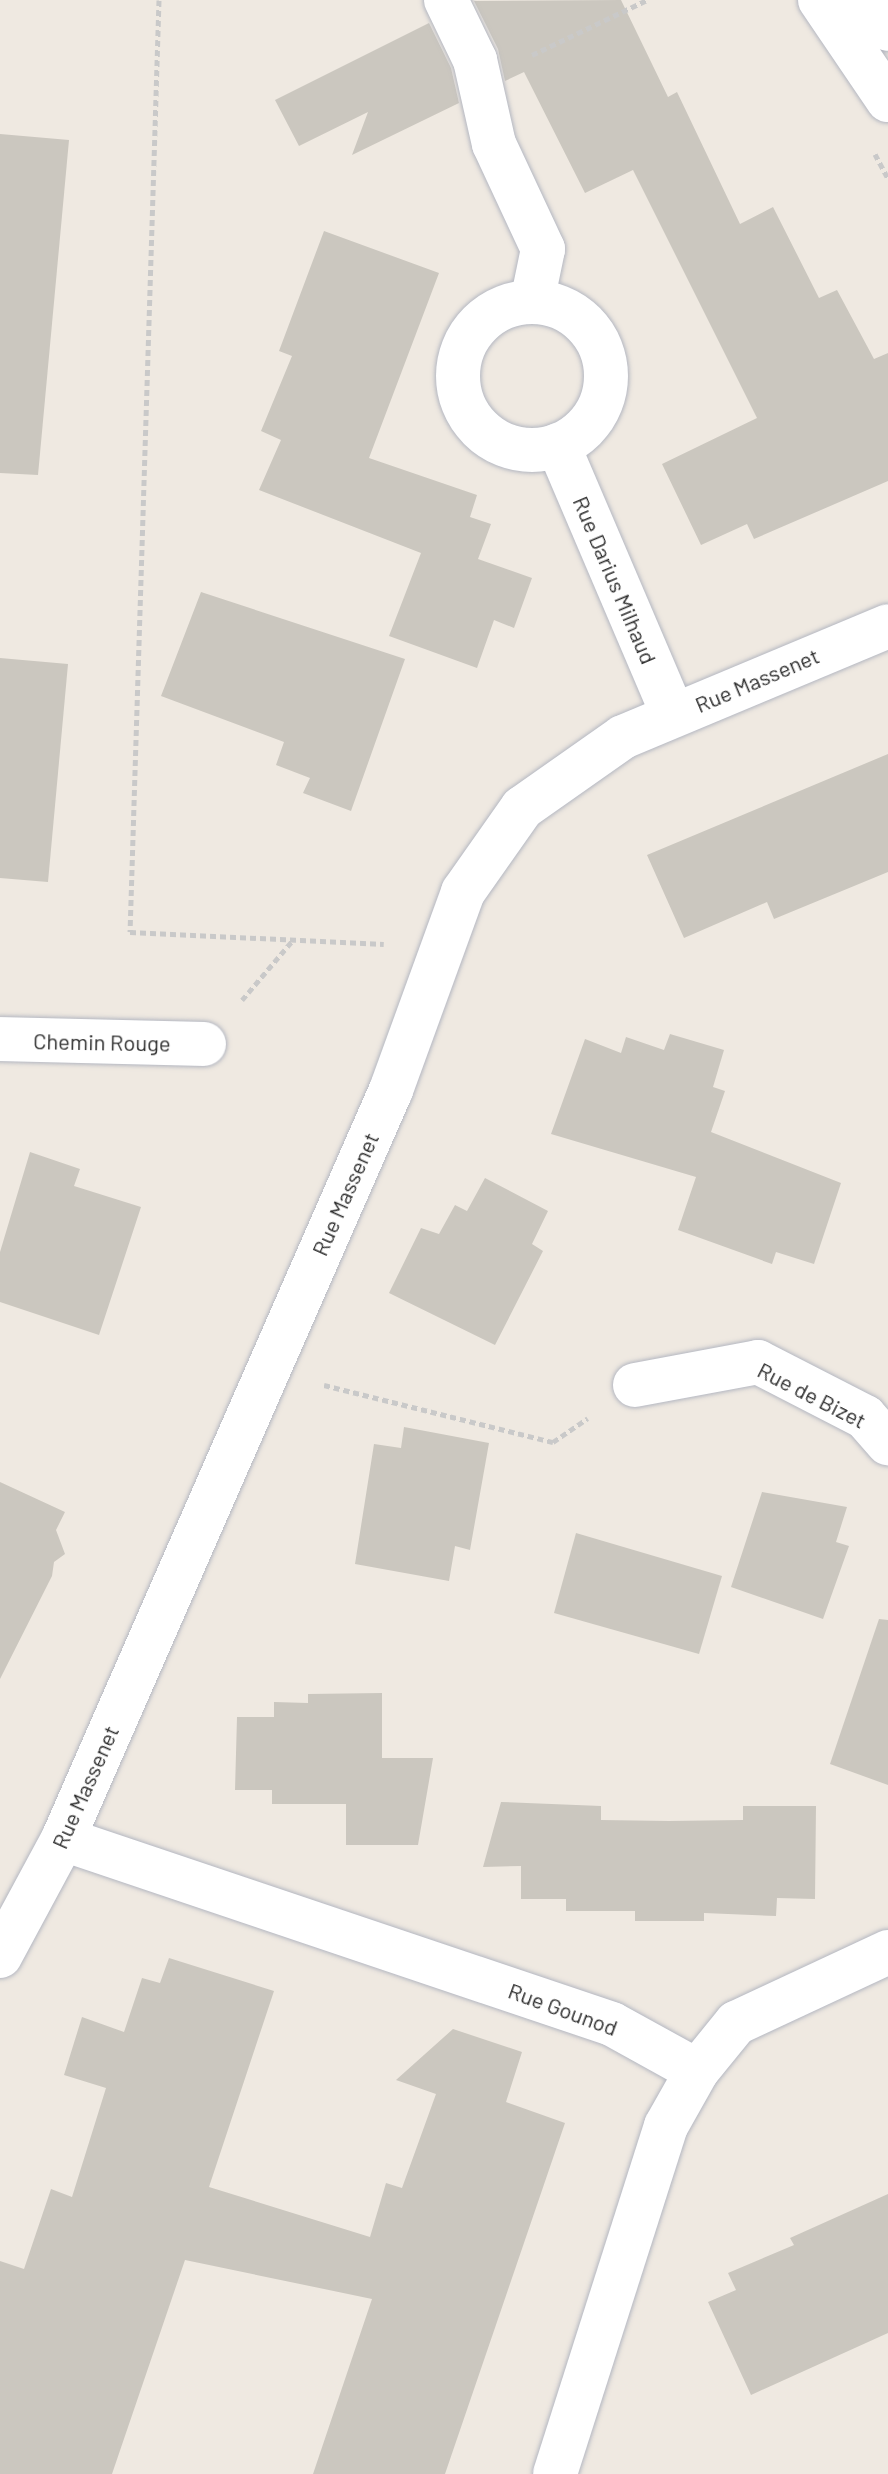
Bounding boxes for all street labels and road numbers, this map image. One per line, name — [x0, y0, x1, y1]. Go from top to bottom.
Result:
street label: Rue Darius Milhaud — [568, 492, 662, 668]
street label: Rue Massenet — [691, 642, 823, 718]
street label: Chemin Rouge — [33, 1028, 171, 1056]
street label: Rue Massenet — [306, 1128, 384, 1260]
street label: Rue de Bizet — [753, 1356, 871, 1434]
street label: Rue Massenet — [46, 1721, 124, 1853]
street label: Rue Gounod — [505, 1977, 621, 2041]

